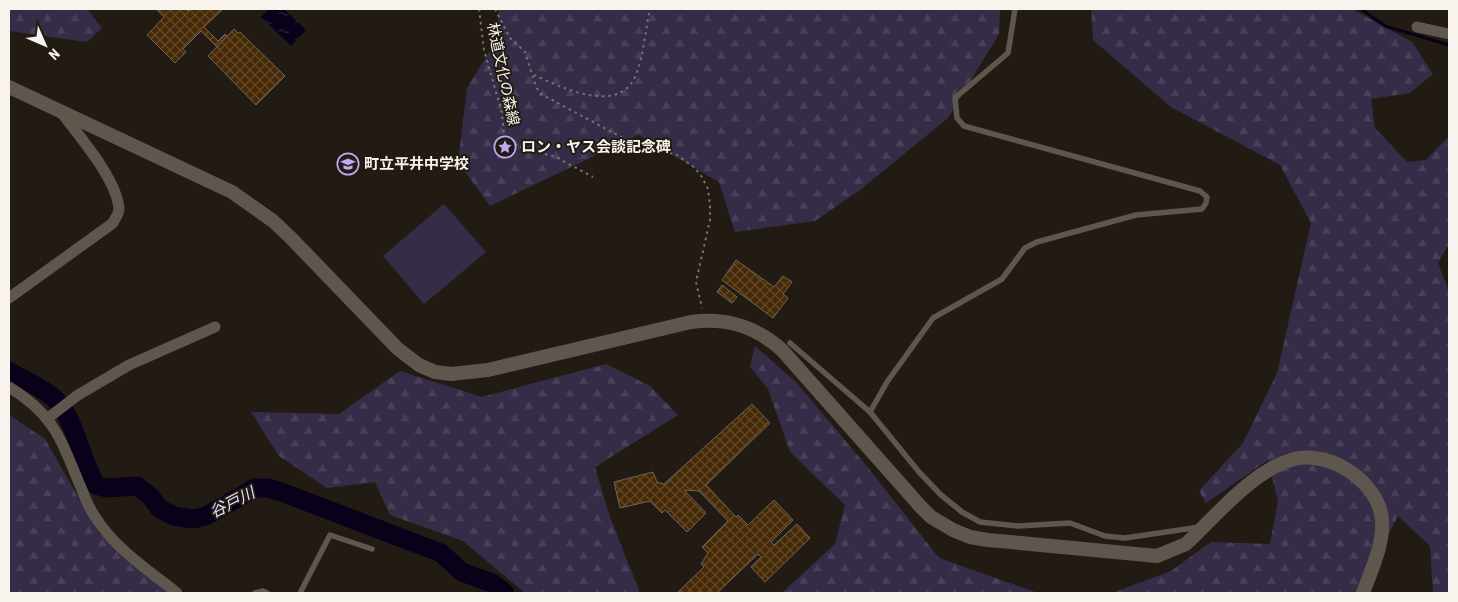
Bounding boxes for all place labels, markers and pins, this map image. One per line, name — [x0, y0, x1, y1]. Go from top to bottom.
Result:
place icon: ロン・ヤス会談記念碑 — [493, 135, 517, 159]
place label: ロン・ヤス会談記念碑 — [521, 138, 671, 156]
school or university icon: 町立平井中学校 — [336, 152, 360, 176]
place label: 町立平井中学校 — [364, 155, 469, 173]

